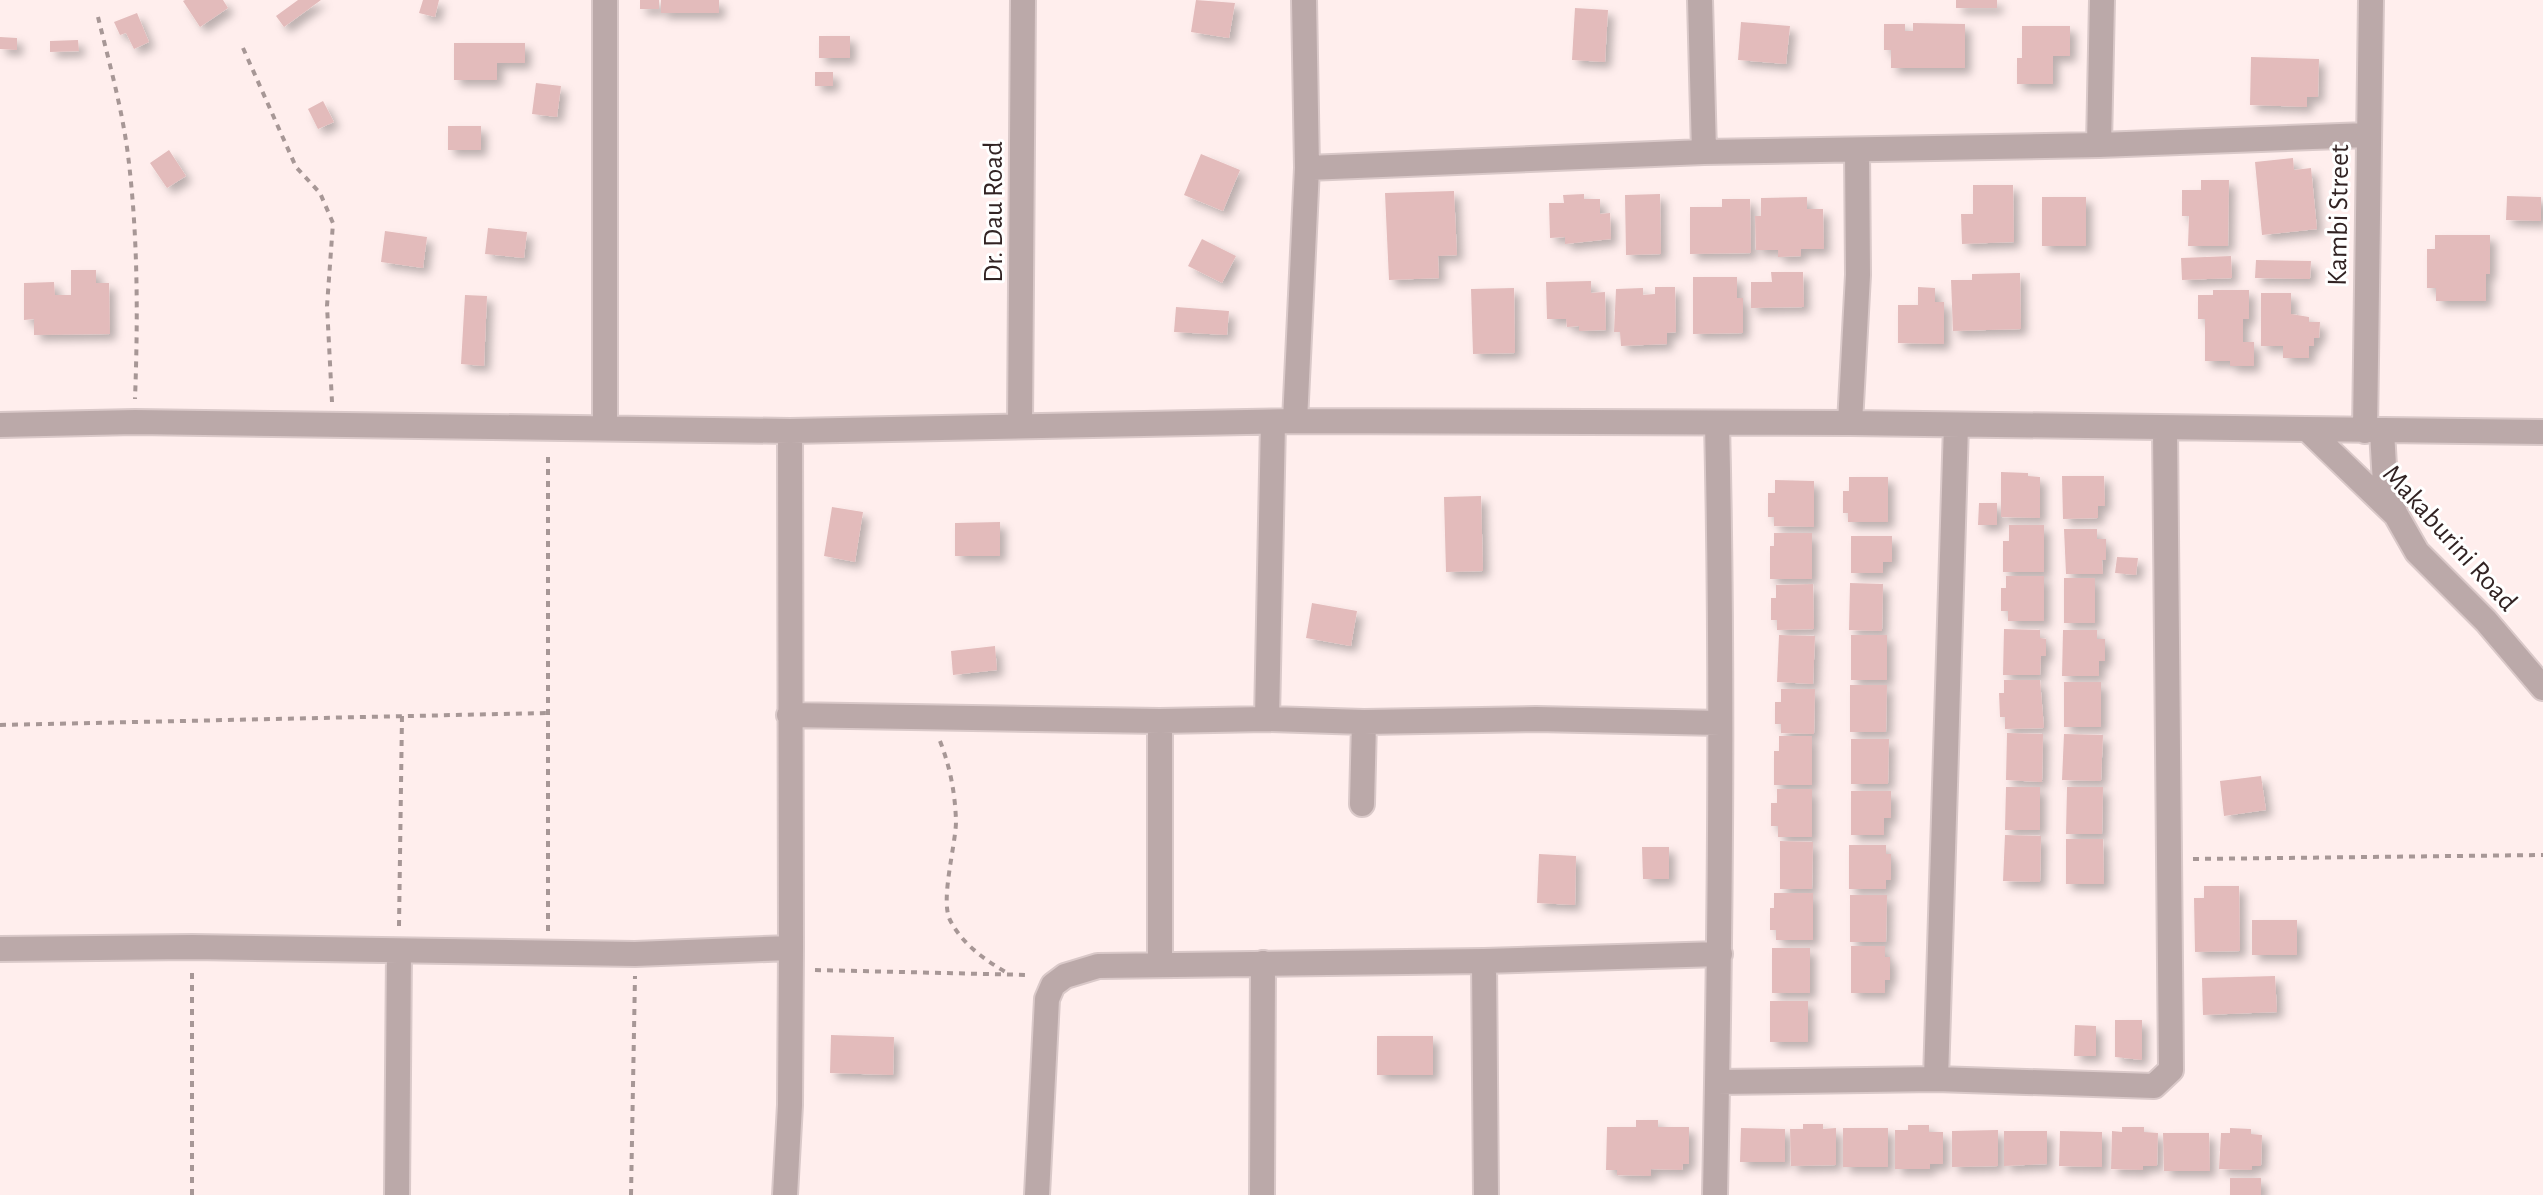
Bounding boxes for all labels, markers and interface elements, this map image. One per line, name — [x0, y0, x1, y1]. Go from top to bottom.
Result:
street label: Dr. Dau Road — [980, 141, 1008, 283]
street label: Kambi Street — [2324, 144, 2354, 286]
street label: Makaburini Road — [2377, 460, 2522, 617]

